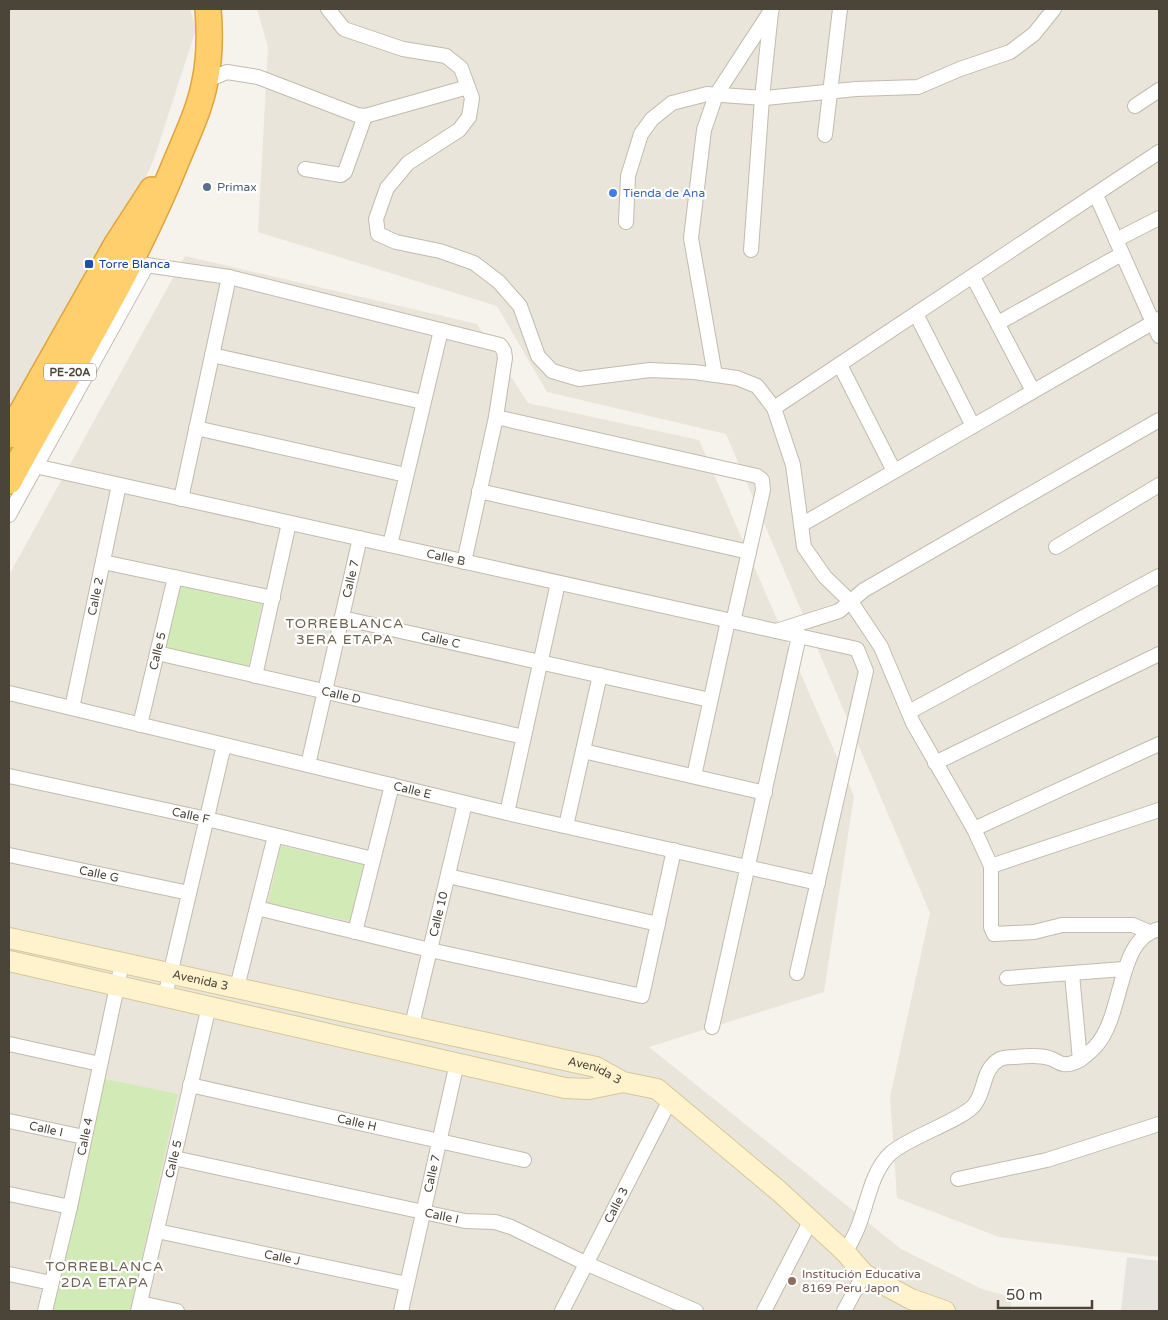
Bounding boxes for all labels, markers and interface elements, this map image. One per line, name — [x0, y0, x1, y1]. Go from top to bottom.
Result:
place label: Primax — [217, 180, 257, 194]
marker: Primax — [201, 181, 213, 193]
place label: Tienda de Ana — [623, 186, 705, 200]
marker: Tienda de Ana — [607, 187, 619, 199]
place label: Torre Blanca — [99, 257, 170, 271]
marker: Torre Blanca — [83, 258, 95, 270]
road number: PE-20A — [44, 364, 96, 381]
street label: Calle B — [425, 546, 467, 569]
street label: Calle 7 — [340, 558, 362, 599]
street label: Calle 2 — [85, 576, 106, 617]
district label: TORREBLANCA 3ERA ETAPA — [286, 615, 404, 648]
street label: Calle C — [420, 629, 461, 651]
street label: Calle 5 — [146, 631, 169, 671]
street label: Calle D — [320, 684, 362, 706]
street label: Calle E — [392, 779, 433, 802]
street label: Calle F — [171, 805, 211, 826]
street label: Calle G — [78, 863, 120, 885]
street label: Calle 10 — [426, 890, 451, 938]
street label: Avenida 3 — [171, 967, 230, 993]
street label: Avenida 3 — [567, 1054, 624, 1087]
street label: Calle H — [336, 1111, 378, 1134]
street label: Calle 4 — [74, 1116, 96, 1157]
street label: Calle I — [28, 1118, 64, 1139]
street label: Calle 5 — [162, 1139, 185, 1179]
street label: Calle 7 — [421, 1153, 443, 1194]
street label: Calle 3 — [601, 1185, 631, 1225]
street label: Calle I — [423, 1205, 460, 1226]
street label: Calle J — [263, 1247, 302, 1268]
district label: TORREBLANCA 2DA ETAPA — [46, 1258, 164, 1291]
place label: Institución Educativa 8169 Peru Japon — [802, 1267, 921, 1295]
marker: Institución Educativa 8169 Peru Japon — [786, 1275, 798, 1287]
scale bar — [998, 1278, 1092, 1310]
text: 50 m — [1006, 1286, 1043, 1304]

